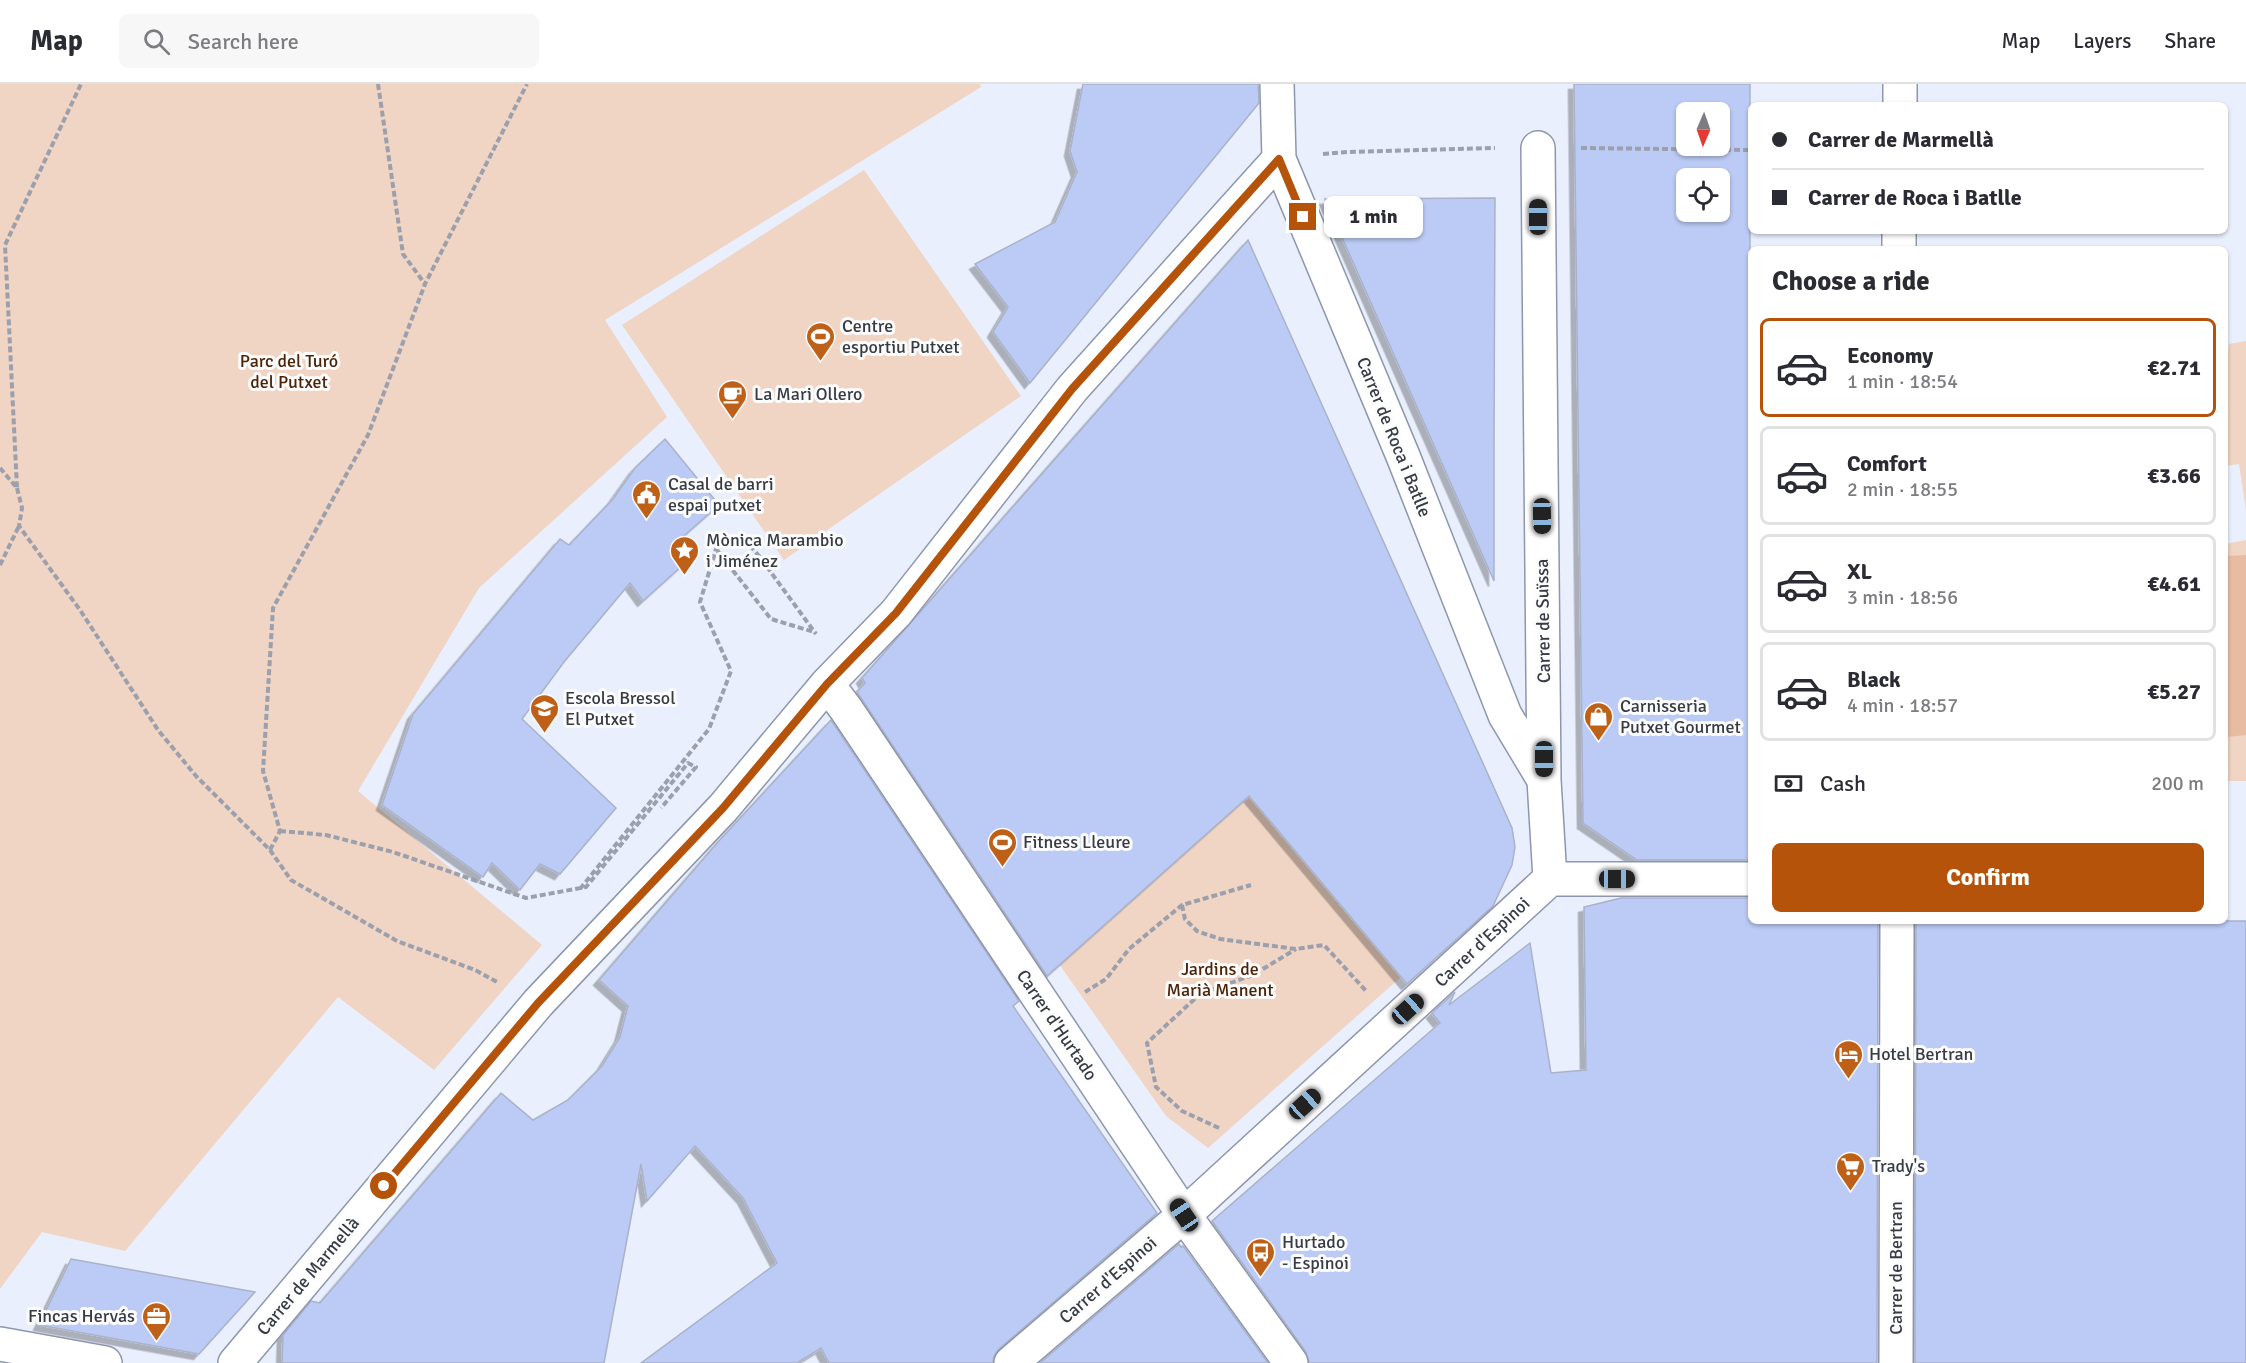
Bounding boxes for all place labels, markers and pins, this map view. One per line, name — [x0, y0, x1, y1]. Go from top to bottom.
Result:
place label: Centre esportiu Putxet — [842, 315, 960, 358]
sports icon: Centre esportiu Putxet — [805, 320, 837, 362]
cafe icon: La Mari Ollero — [717, 378, 749, 420]
place label: La Mari Ollero — [754, 383, 862, 405]
place label: Casal de barri espai putxet — [668, 473, 774, 516]
public building icon: Casal de barri espai putxet — [631, 478, 663, 520]
place label: Mònica Marambio i Jiménez — [706, 529, 844, 572]
place icon: Mònica Marambio i Jiménez — [669, 534, 701, 576]
place label: Escola Bressol El Putxet — [565, 687, 676, 730]
school or university icon: Escola Bressol El Putxet — [528, 692, 560, 734]
place label: Carnisseria Putxet Gourmet — [1620, 695, 1741, 738]
shop icon: Carnisseria Putxet Gourmet — [1583, 700, 1615, 742]
sports icon: Fitness Lleure — [986, 826, 1018, 868]
place label: Fitness Lleure — [1023, 831, 1130, 853]
hotel icon: Hotel Bertran — [1832, 1038, 1864, 1080]
place label: Hotel Bertran — [1869, 1043, 1973, 1065]
supermarket icon: Trady's — [1835, 1150, 1867, 1192]
place label: Trady's — [1872, 1155, 1925, 1177]
place label: Hurtado - Espinoi — [1282, 1231, 1349, 1274]
bus stop icon: Hurtado - Espinoi — [1245, 1236, 1277, 1278]
office icon: Fincas Hervás — [140, 1300, 172, 1342]
place label: Fincas Hervás — [28, 1305, 135, 1327]

